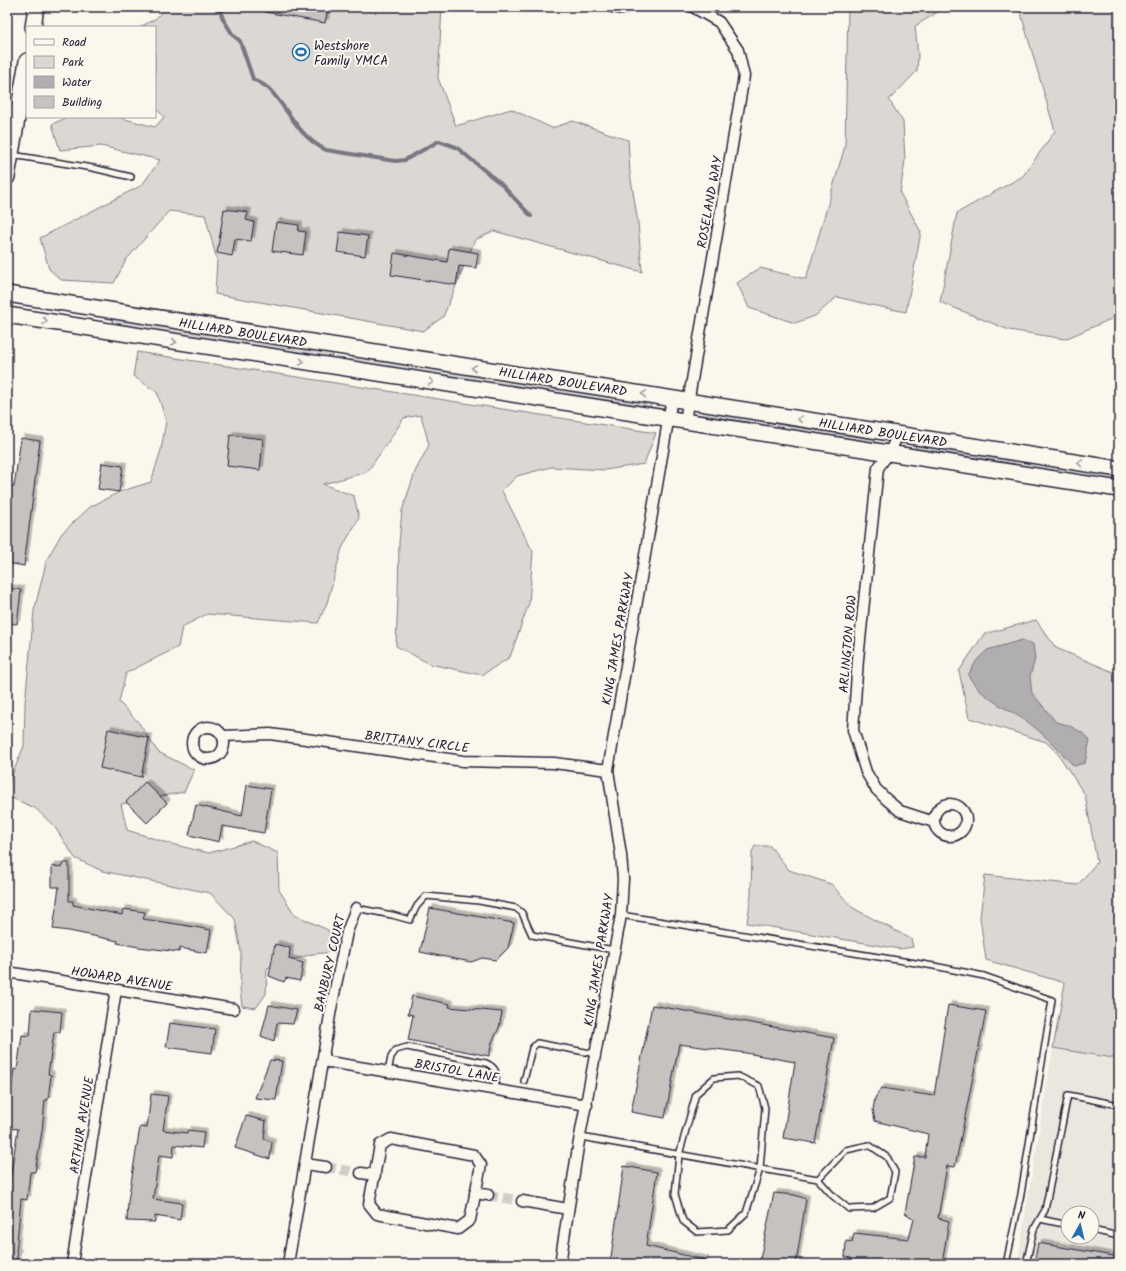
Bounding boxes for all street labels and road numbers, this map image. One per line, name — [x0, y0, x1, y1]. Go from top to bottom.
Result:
street label: ROSELAND WAY — [692, 154, 729, 250]
street label: HILLIARD BOULEVARD — [177, 313, 308, 354]
street label: HILLIARD BOULEVARD — [497, 362, 628, 403]
street label: HILLIARD BOULEVARD — [817, 413, 948, 454]
street label: KING JAMES PARKWAY — [597, 571, 640, 707]
street label: ARLINGTON ROW — [834, 594, 863, 694]
street label: BRITTANY CIRCLE — [363, 726, 471, 759]
street label: KING JAMES PARKWAY — [579, 892, 620, 1028]
street label: BANBURY COURT — [309, 912, 352, 1014]
street label: HOWARD AVENUE — [69, 961, 174, 998]
street label: BRISTOL LANE — [413, 1054, 501, 1089]
street label: ARTHUR AVENUE — [64, 1075, 101, 1175]

